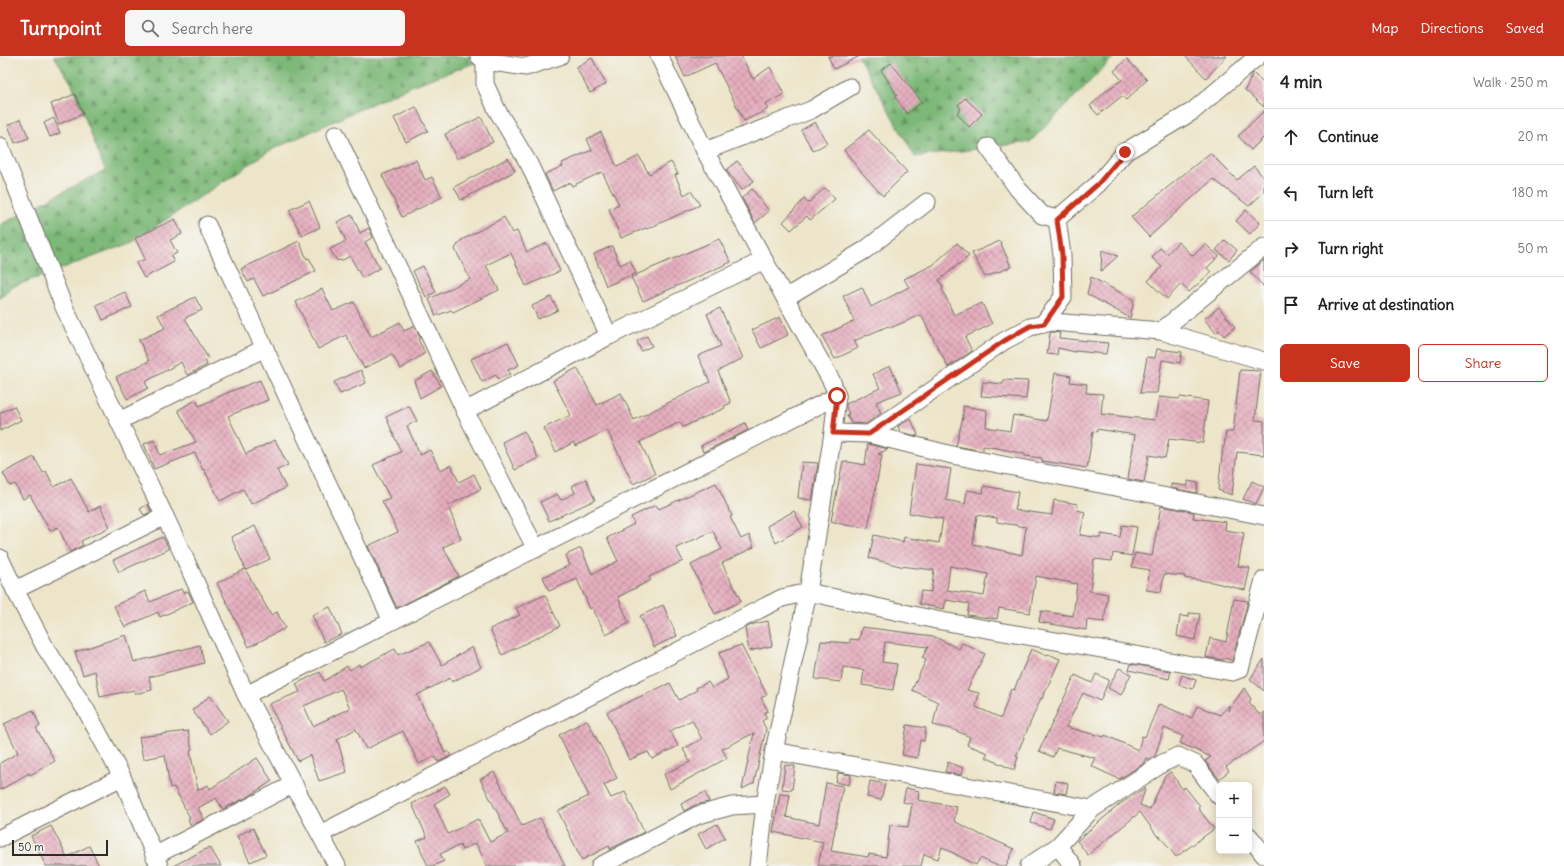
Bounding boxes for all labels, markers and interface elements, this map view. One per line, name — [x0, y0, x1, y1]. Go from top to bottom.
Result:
search box — [125, 10, 405, 46]
text: Turnpoint — [20, 16, 101, 40]
icon: search — [139, 17, 161, 39]
text: Search here — [171, 19, 253, 38]
text: Map — [1371, 19, 1398, 37]
text: Directions — [1420, 19, 1484, 37]
text: Saved — [1506, 19, 1544, 37]
text: 4 min — [1280, 71, 1322, 93]
text: Walk · 250 m — [1473, 74, 1548, 91]
icon: ahead — [1280, 126, 1302, 148]
text: Continue — [1318, 127, 1379, 146]
text: 20 m — [1518, 128, 1548, 145]
route end — [1116, 143, 1134, 161]
icon: left — [1280, 182, 1302, 204]
text: Turn left — [1318, 183, 1373, 202]
text: 180 m — [1512, 184, 1548, 201]
icon: right — [1280, 238, 1302, 260]
text: Turn right — [1318, 239, 1383, 258]
text: 50 m — [1517, 240, 1548, 257]
icon: arrive — [1280, 294, 1302, 316]
text: Arrive at destination — [1318, 295, 1454, 314]
button: Save — [1280, 344, 1410, 382]
button: Share — [1418, 344, 1548, 382]
route start — [828, 387, 846, 405]
map controls — [1216, 782, 1252, 854]
button: + — [1216, 782, 1252, 818]
button: − — [1216, 818, 1252, 854]
scale bar — [12, 838, 108, 857]
text: 50 m — [18, 840, 44, 854]

